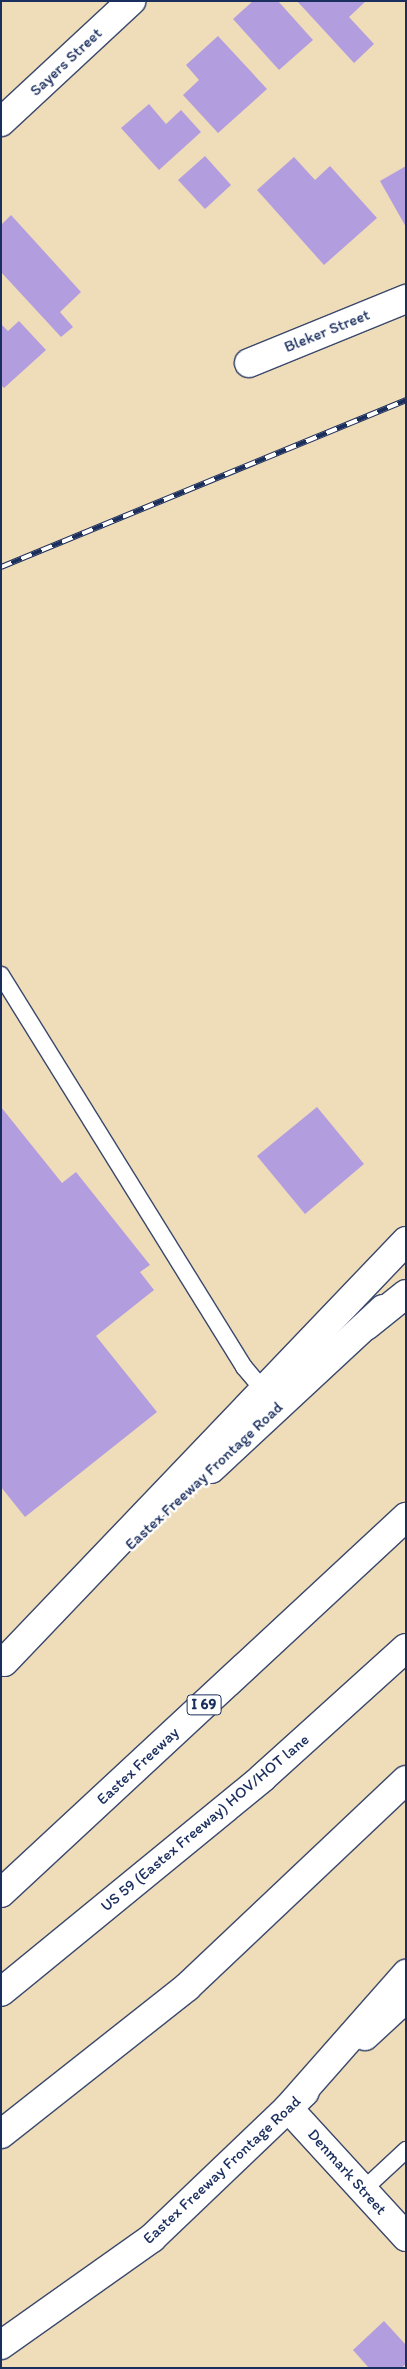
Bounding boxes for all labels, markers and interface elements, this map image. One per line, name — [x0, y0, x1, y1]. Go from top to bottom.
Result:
street label: Sayers Street — [26, 24, 106, 100]
street label: Bleker Street — [281, 305, 373, 357]
street label: Eastex Freeway Frontage Road — [121, 1398, 287, 1554]
road number: I 69 — [186, 1692, 222, 1718]
street label: Eastex Freeway — [93, 1723, 183, 1809]
street label: US 59 (Eastex Freeway) HOV/HOT lane — [97, 1730, 313, 1916]
street label: Eastex Freeway Frontage Road — [139, 2092, 305, 2248]
street label: Denmark Street — [304, 2125, 390, 2219]

